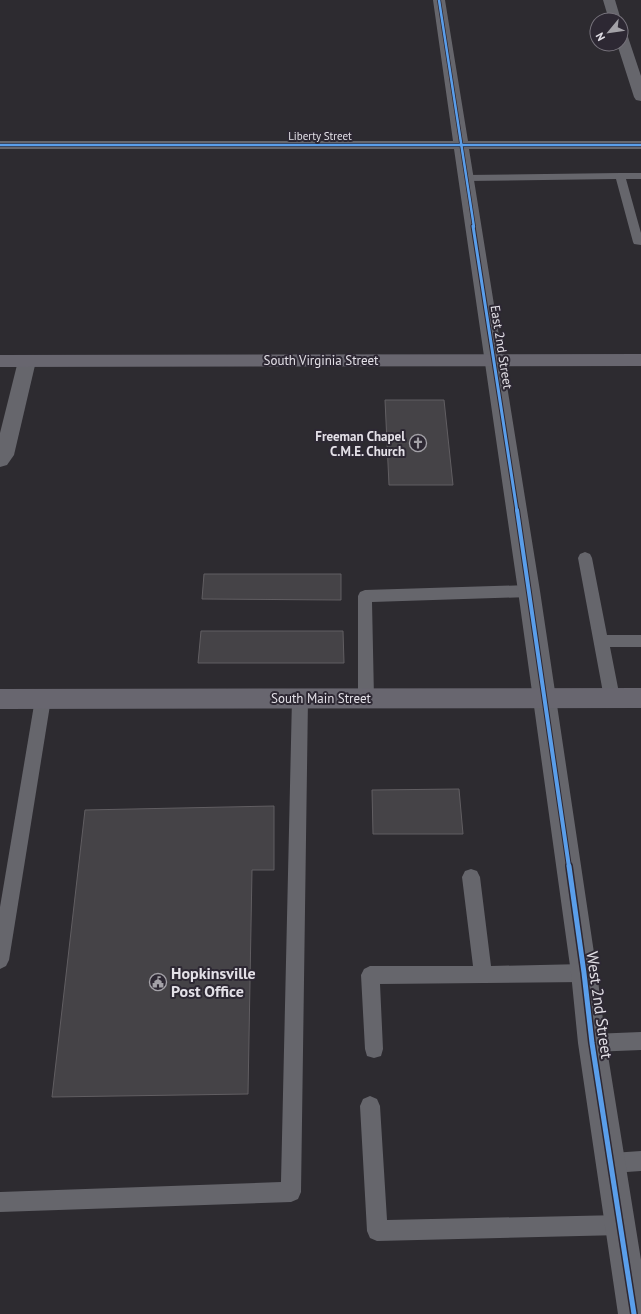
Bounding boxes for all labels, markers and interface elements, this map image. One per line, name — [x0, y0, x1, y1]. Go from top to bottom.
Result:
north arrow — [589, 12, 629, 52]
text: N — [592, 30, 608, 43]
street label: Liberty Street — [288, 129, 352, 143]
street label: East 2nd Street — [486, 304, 517, 391]
street label: South Virginia Street — [264, 352, 379, 369]
place label: Freeman Chapel C.M.E. Church — [315, 428, 405, 460]
church icon: Freeman Chapel C.M.E. Church — [408, 433, 428, 453]
street label: South Main Street — [271, 690, 372, 707]
street label: West 2nd Street — [583, 950, 618, 1061]
place label: Hopkinsville Post Office — [171, 963, 256, 1001]
public building icon: Hopkinsville Post Office — [148, 972, 168, 992]

